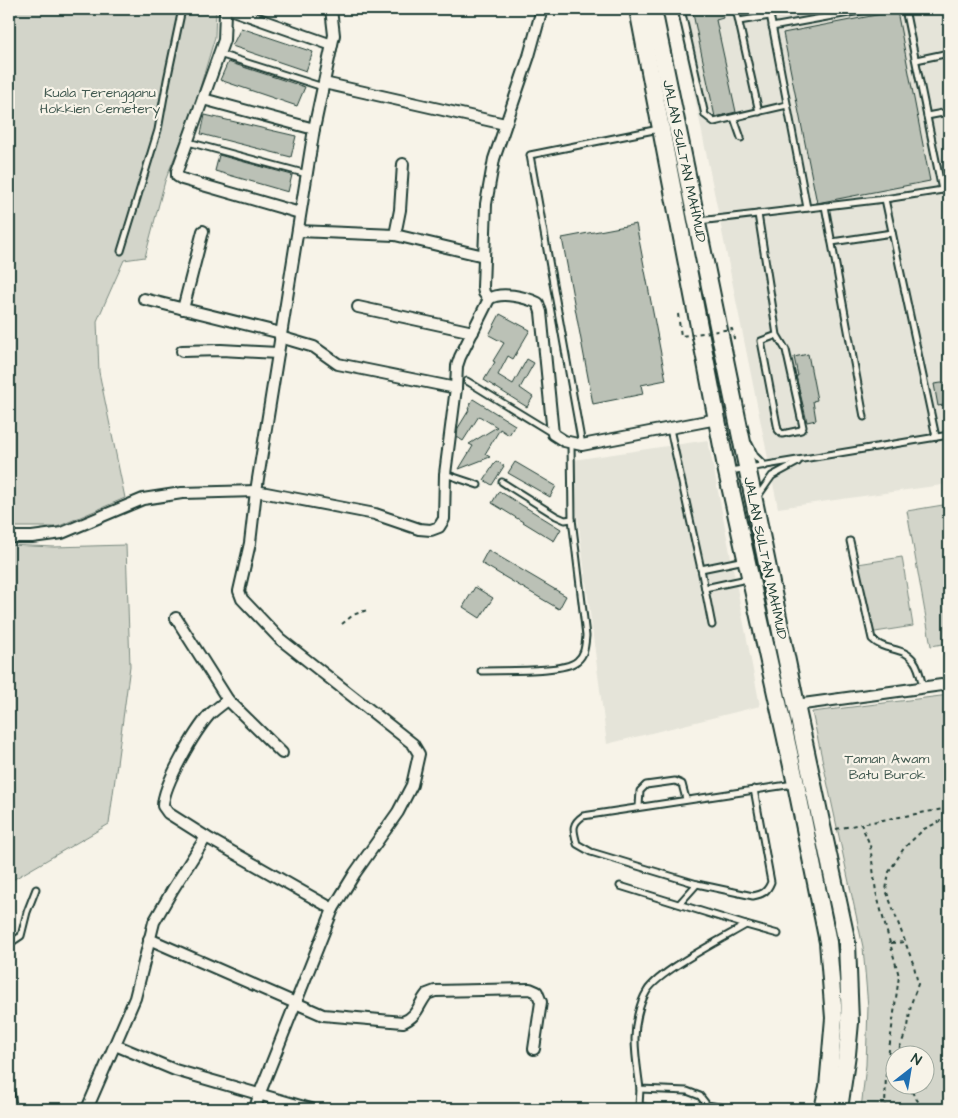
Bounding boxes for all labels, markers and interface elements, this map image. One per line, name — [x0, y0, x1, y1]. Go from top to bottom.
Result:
street label: JALAN SULTAN MAHMUD — [657, 78, 711, 244]
park label: Kuala Terengganu Hokkien Cemetery — [40, 83, 161, 119]
street label: JALAN SULTAN MAHMUD — [738, 475, 792, 641]
park label: Taman Awam Batu Burok — [845, 749, 929, 785]
north arrow — [886, 1046, 936, 1096]
text: N — [907, 1049, 925, 1071]

